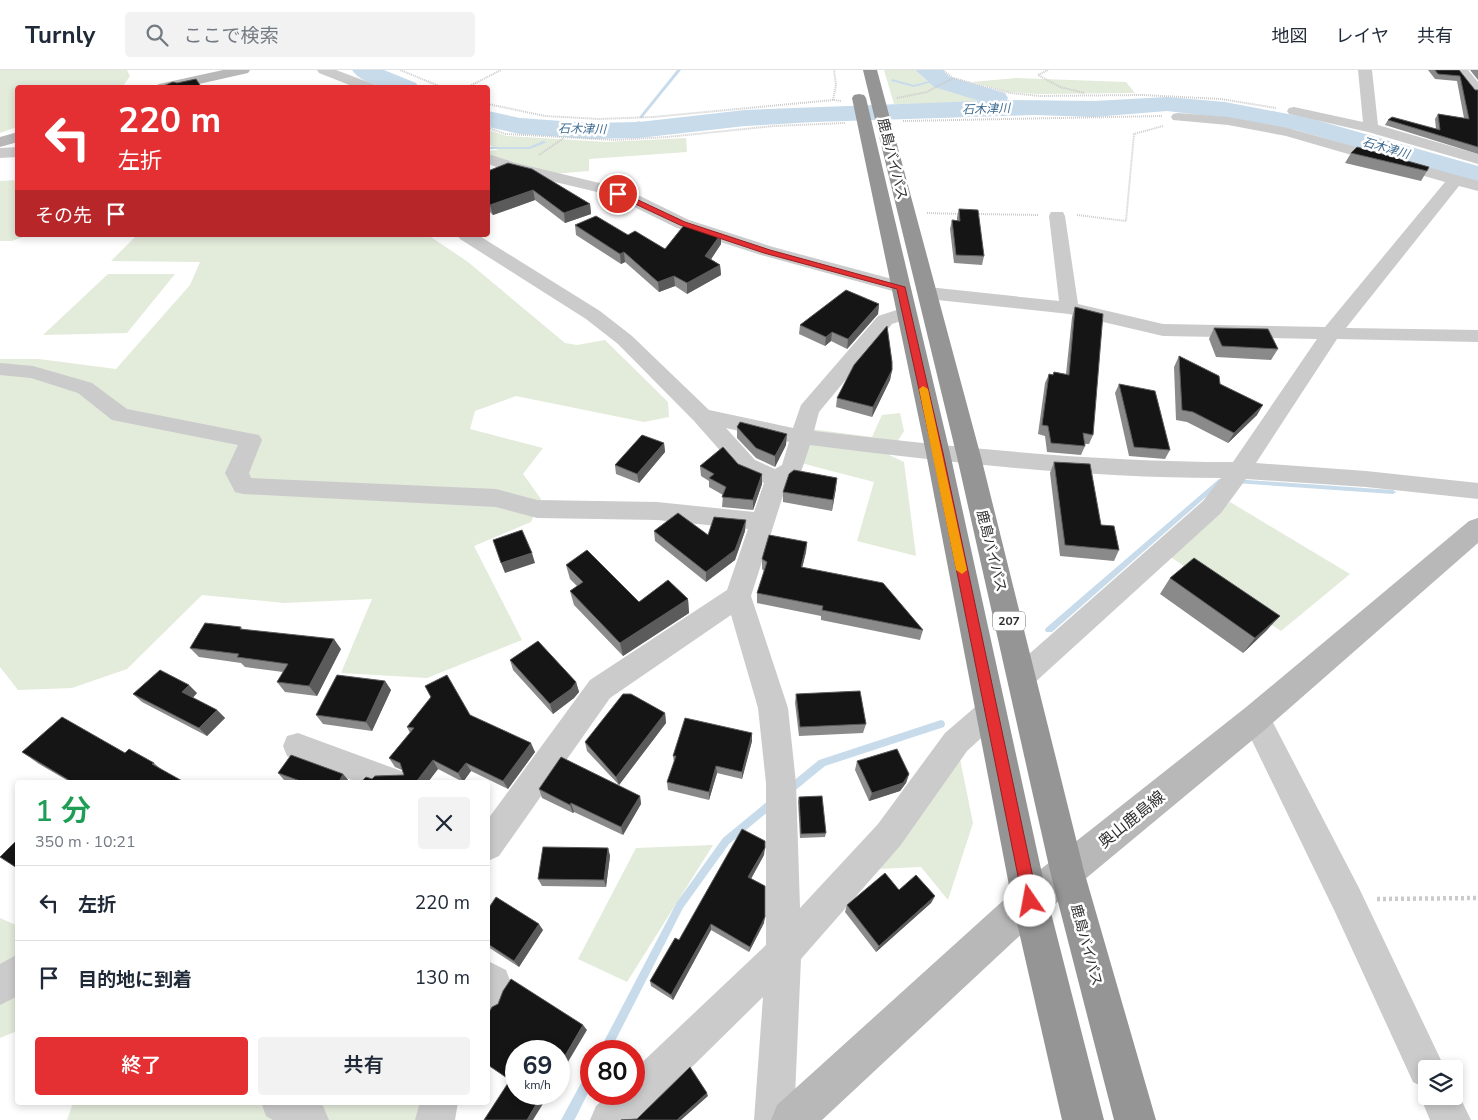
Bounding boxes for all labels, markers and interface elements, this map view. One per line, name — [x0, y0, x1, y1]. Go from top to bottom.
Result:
search box — [125, 12, 475, 57]
text: Turnly — [25, 19, 95, 51]
icon: search — [143, 21, 171, 49]
text: ここで検索 — [183, 23, 278, 49]
text: 地図 — [1272, 24, 1308, 48]
text: レイヤ — [1336, 24, 1389, 48]
text: 共有 — [1417, 24, 1453, 48]
text: 220 m — [118, 97, 221, 144]
water label: 石木津川 — [962, 100, 1012, 118]
icon: left — [35, 105, 100, 170]
street label: 鹿島バイパス — [873, 116, 912, 202]
water label: 石木津川 — [558, 121, 608, 137]
water label: 石木津川 — [1361, 134, 1413, 163]
text: 左折 — [118, 146, 162, 176]
pin — [597, 173, 639, 215]
icon: arrive — [604, 180, 632, 208]
icon: arrive — [102, 200, 130, 228]
text: その先 — [35, 203, 92, 229]
street label: 鹿島バイパス — [972, 508, 1011, 594]
road number: 207 — [993, 612, 1025, 630]
street label: 奥山鹿島線 — [1094, 786, 1170, 854]
text: 1 分 — [35, 791, 91, 832]
button: close — [418, 797, 470, 849]
text: 350 m · 10:21 — [35, 831, 136, 853]
position arrow — [1003, 874, 1055, 926]
icon: left — [35, 889, 63, 917]
text: 220 m — [415, 890, 470, 916]
text: 左折 — [78, 892, 116, 918]
street label: 鹿島バイパス — [1067, 902, 1107, 988]
icon: arrive — [35, 964, 63, 992]
text: 130 m — [415, 965, 470, 991]
text: 目的地に到着 — [78, 967, 192, 993]
button: 終了 — [35, 1037, 248, 1095]
button: 共有 — [258, 1037, 470, 1095]
speed limit sign: 80 — [580, 1040, 645, 1105]
text: 69 — [522, 1049, 553, 1083]
map controls — [1418, 1060, 1463, 1105]
button: layers — [1418, 1060, 1463, 1105]
text: km/h — [524, 1077, 551, 1093]

